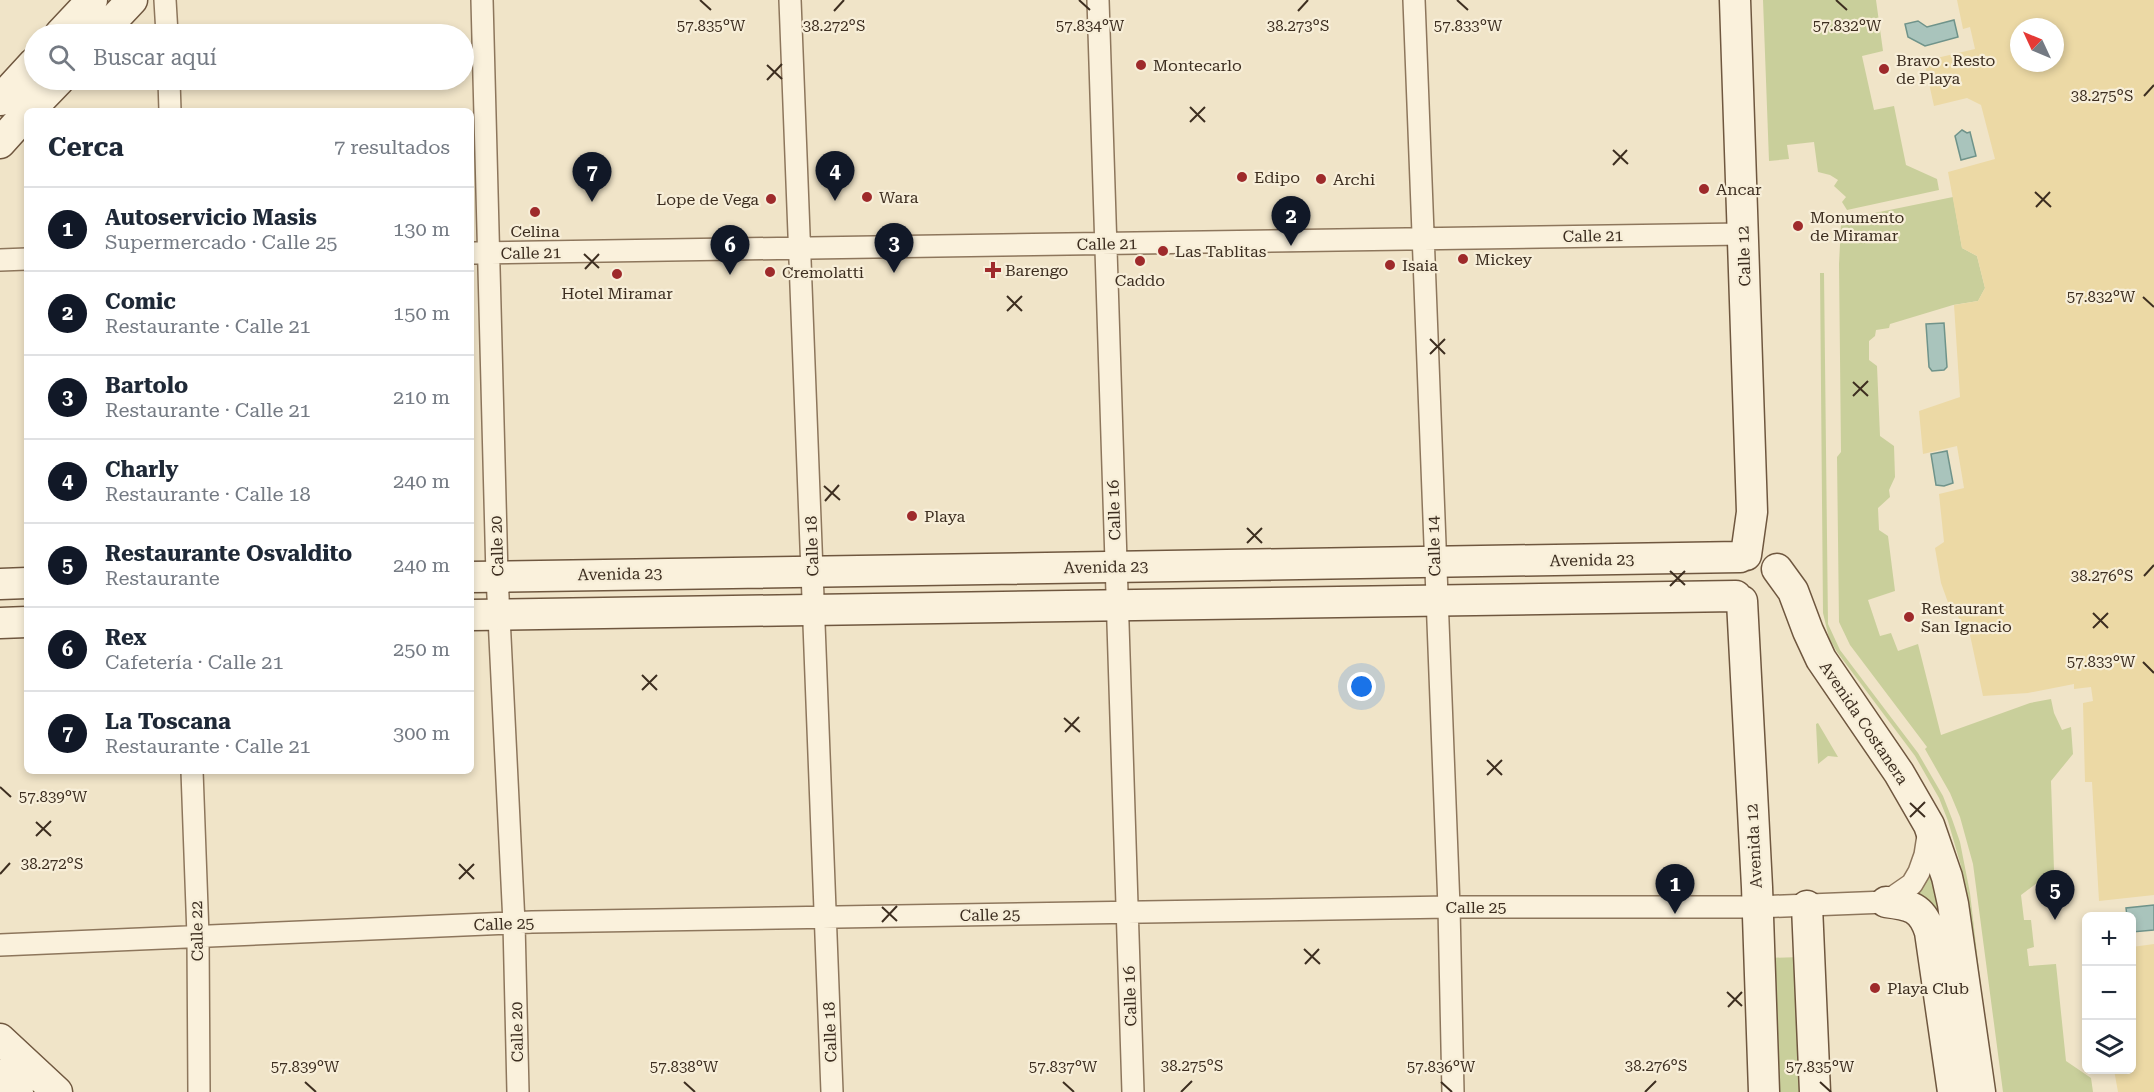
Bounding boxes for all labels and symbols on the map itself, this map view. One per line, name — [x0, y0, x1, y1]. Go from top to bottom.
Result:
text: 57.835°W — [677, 17, 746, 35]
text: 38.272°S — [803, 17, 865, 35]
text: 57.834°W — [1056, 17, 1125, 35]
text: 38.273°S — [1267, 17, 1329, 35]
text: 57.833°W — [1434, 17, 1503, 35]
text: 57.832°W — [1813, 17, 1882, 35]
north arrow — [2010, 18, 2064, 72]
place label: Bravo . Resto de Playa — [1896, 51, 1995, 88]
place label: Montecarlo — [1153, 56, 1242, 75]
marker: Montecarlo — [1134, 58, 1148, 72]
marker: Bravo . Resto de Playa — [1877, 62, 1891, 76]
text: 38.275°S — [2071, 87, 2133, 105]
pin: 7 — [572, 152, 612, 202]
pin: 4 — [816, 152, 854, 201]
place label: Edipo — [1254, 168, 1300, 187]
marker: Edipo — [1235, 170, 1249, 184]
place label: Archi — [1333, 170, 1375, 189]
marker: Archi — [1314, 172, 1328, 186]
place label: Ancar — [1716, 180, 1762, 199]
marker: Ancar — [1697, 182, 1711, 196]
place label: Wara — [879, 188, 919, 207]
place label: Lope de Vega — [656, 190, 759, 209]
marker: Wara — [860, 190, 874, 204]
marker: Lope de Vega — [764, 192, 778, 206]
pin: 2 — [1272, 196, 1310, 246]
marker: Celina — [528, 205, 542, 219]
place label: Monumento de Miramar — [1810, 208, 1905, 245]
marker: Monumento de Miramar — [1791, 219, 1805, 233]
place label: Celina — [510, 222, 560, 241]
pin: 3 — [874, 224, 914, 273]
street label: Calle 12 — [1733, 225, 1755, 287]
pin: 6 — [710, 226, 750, 275]
street label: Calle 21 — [1562, 226, 1624, 246]
street label: Calle 21 — [1076, 234, 1138, 254]
place label: Las Tablitas — [1175, 242, 1267, 261]
street label: Calle 21 — [500, 243, 562, 263]
marker: Las Tablitas — [1156, 244, 1170, 258]
place label: Mickey — [1475, 250, 1533, 269]
marker: Mickey — [1456, 252, 1470, 266]
marker: Caddo — [1133, 254, 1147, 268]
place label: Isaia — [1402, 256, 1438, 275]
marker: Isaia — [1383, 258, 1397, 272]
place label: Barengo — [1005, 261, 1069, 280]
place label: Cremolatti — [782, 263, 864, 282]
marker: Barengo — [986, 263, 1000, 277]
marker: Cremolatti — [763, 265, 777, 279]
marker: Hotel Miramar — [610, 267, 624, 281]
place label: Caddo — [1115, 271, 1165, 290]
place label: Hotel Miramar — [561, 284, 673, 303]
text: 57.832°W — [2067, 288, 2136, 306]
street label: Calle 16 — [1103, 479, 1125, 541]
place label: Playa — [924, 507, 966, 526]
marker: Playa — [905, 509, 919, 523]
street label: Calle 20 — [486, 515, 508, 577]
street label: Calle 18 — [801, 515, 823, 577]
street label: Calle 14 — [1423, 515, 1445, 577]
street label: Avenida 23 — [1549, 550, 1635, 570]
street label: Avenida 23 — [1063, 557, 1149, 577]
street label: Avenida 23 — [577, 564, 663, 584]
text: 38.276°S — [2071, 567, 2133, 585]
place label: Restaurant San Ignacio — [1921, 599, 2012, 636]
marker: Restaurant San Ignacio — [1902, 610, 1916, 624]
text: 57.833°W — [2067, 653, 2136, 671]
street label: Avenida Costanera — [1816, 658, 1912, 789]
your location — [1347, 672, 1376, 701]
text: 57.839°W — [19, 788, 88, 806]
street label: Avenida 12 — [1742, 803, 1766, 889]
text: 38.272°S — [21, 855, 83, 873]
pin: 1 — [1656, 864, 1694, 914]
pin: 5 — [2036, 870, 2074, 920]
street label: Calle 25 — [1446, 898, 1506, 917]
street label: Calle 22 — [187, 900, 207, 962]
street label: Calle 25 — [959, 905, 1021, 925]
street label: Calle 25 — [473, 913, 535, 935]
street label: Calle 16 — [1119, 965, 1141, 1027]
place label: Playa Club — [1887, 979, 1969, 998]
marker: Playa Club — [1868, 981, 1882, 995]
street label: Calle 20 — [507, 1001, 527, 1063]
street label: Calle 18 — [819, 1001, 841, 1063]
text: 38.275°S — [1161, 1057, 1223, 1075]
text: 38.276°S — [1625, 1057, 1687, 1075]
text: 57.839°W — [271, 1058, 340, 1076]
text: 57.838°W — [650, 1058, 719, 1076]
text: 57.837°W — [1029, 1058, 1098, 1076]
text: 57.836°W — [1407, 1058, 1476, 1076]
text: 57.835°W — [1786, 1058, 1855, 1076]

